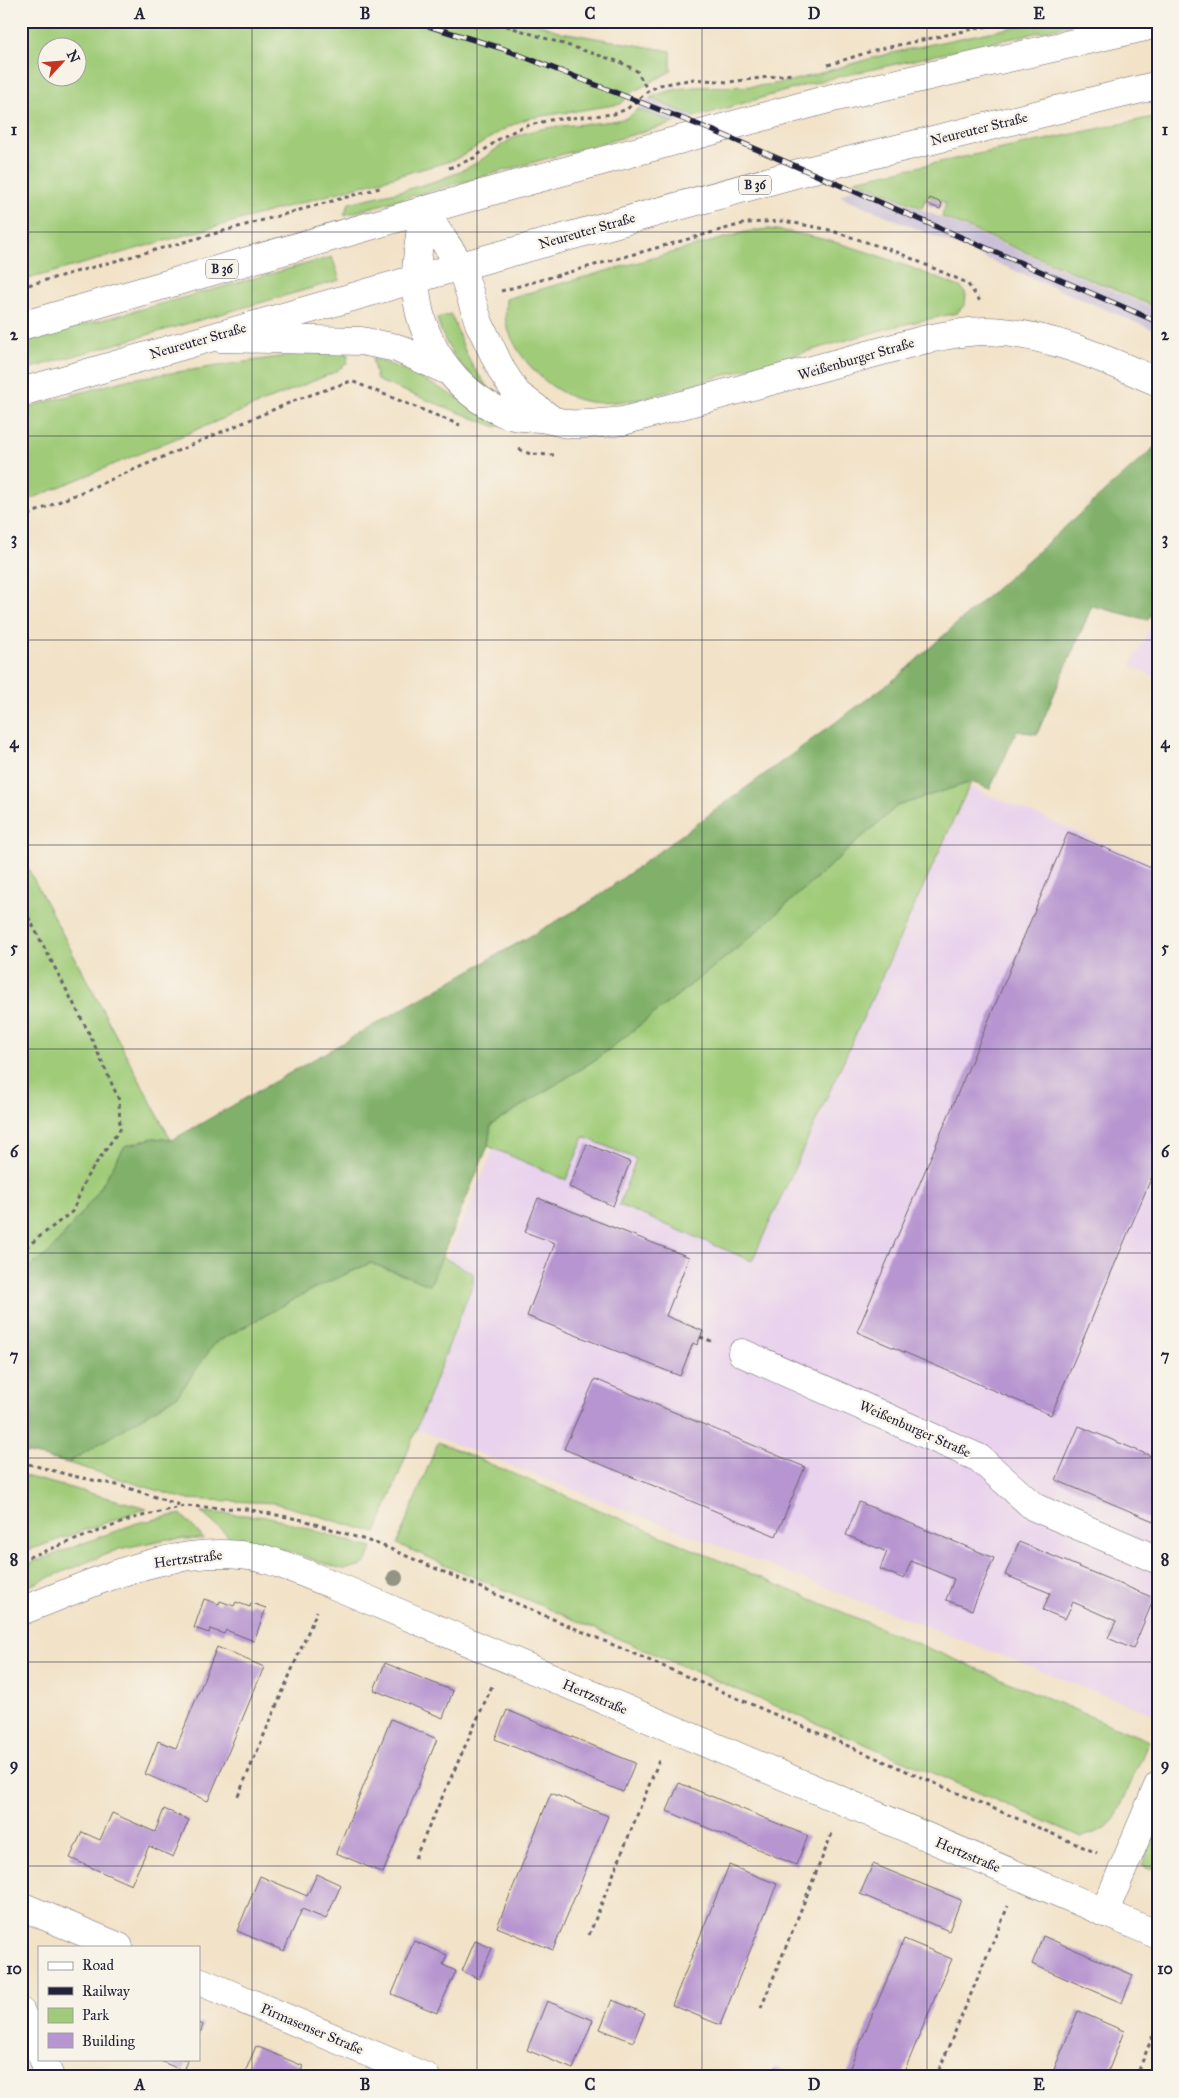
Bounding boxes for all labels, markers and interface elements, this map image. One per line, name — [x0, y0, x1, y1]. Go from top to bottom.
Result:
text: A — [134, 4, 146, 23]
text: B — [360, 4, 370, 23]
text: C — [585, 4, 596, 23]
text: D — [808, 4, 821, 23]
text: E — [1033, 4, 1045, 23]
north arrow — [38, 38, 88, 88]
text: N — [63, 47, 84, 66]
street label: Neureuter Straße — [929, 109, 1030, 149]
text: 1 — [11, 120, 18, 139]
text: 1 — [1162, 120, 1169, 139]
road number: B 36 — [739, 176, 771, 194]
street label: Neureuter Straße — [537, 209, 637, 253]
road number: B 36 — [206, 260, 238, 278]
street label: Neureuter Straße — [148, 319, 248, 363]
text: 2 — [10, 325, 19, 344]
text: 2 — [1161, 325, 1170, 344]
street label: Weißenburger Straße — [796, 334, 916, 384]
text: 3 — [11, 529, 17, 549]
text: 3 — [1162, 529, 1168, 549]
text: 4 — [10, 733, 20, 753]
text: 4 — [1161, 733, 1171, 753]
text: 5 — [10, 938, 18, 957]
text: 5 — [1161, 938, 1169, 957]
text: 6 — [10, 1142, 19, 1161]
text: 6 — [1161, 1142, 1170, 1161]
text: 7 — [10, 1346, 19, 1365]
text: 7 — [1161, 1346, 1170, 1365]
street label: Weißenburger Straße — [857, 1397, 974, 1461]
street label: Hertzstraße — [153, 1546, 223, 1572]
text: 8 — [10, 1550, 18, 1569]
text: 8 — [1161, 1550, 1169, 1569]
street label: Hertzstraße — [560, 1676, 630, 1718]
text: 9 — [10, 1755, 18, 1775]
text: 9 — [1161, 1755, 1169, 1775]
street label: Hertzstraße — [933, 1834, 1003, 1876]
legend — [38, 1946, 200, 2060]
text: Road — [82, 1956, 114, 1974]
text: 10 — [6, 1959, 22, 1978]
text: 10 — [1157, 1959, 1173, 1978]
text: Railway — [82, 1982, 131, 2000]
street label: Pirmasenser Straße — [258, 2000, 366, 2058]
text: Park — [82, 2006, 109, 2024]
text: Building — [82, 2032, 136, 2050]
text: A — [134, 2075, 146, 2094]
text: B — [360, 2075, 370, 2094]
text: C — [585, 2075, 596, 2094]
text: D — [808, 2075, 821, 2094]
text: E — [1033, 2075, 1045, 2094]

